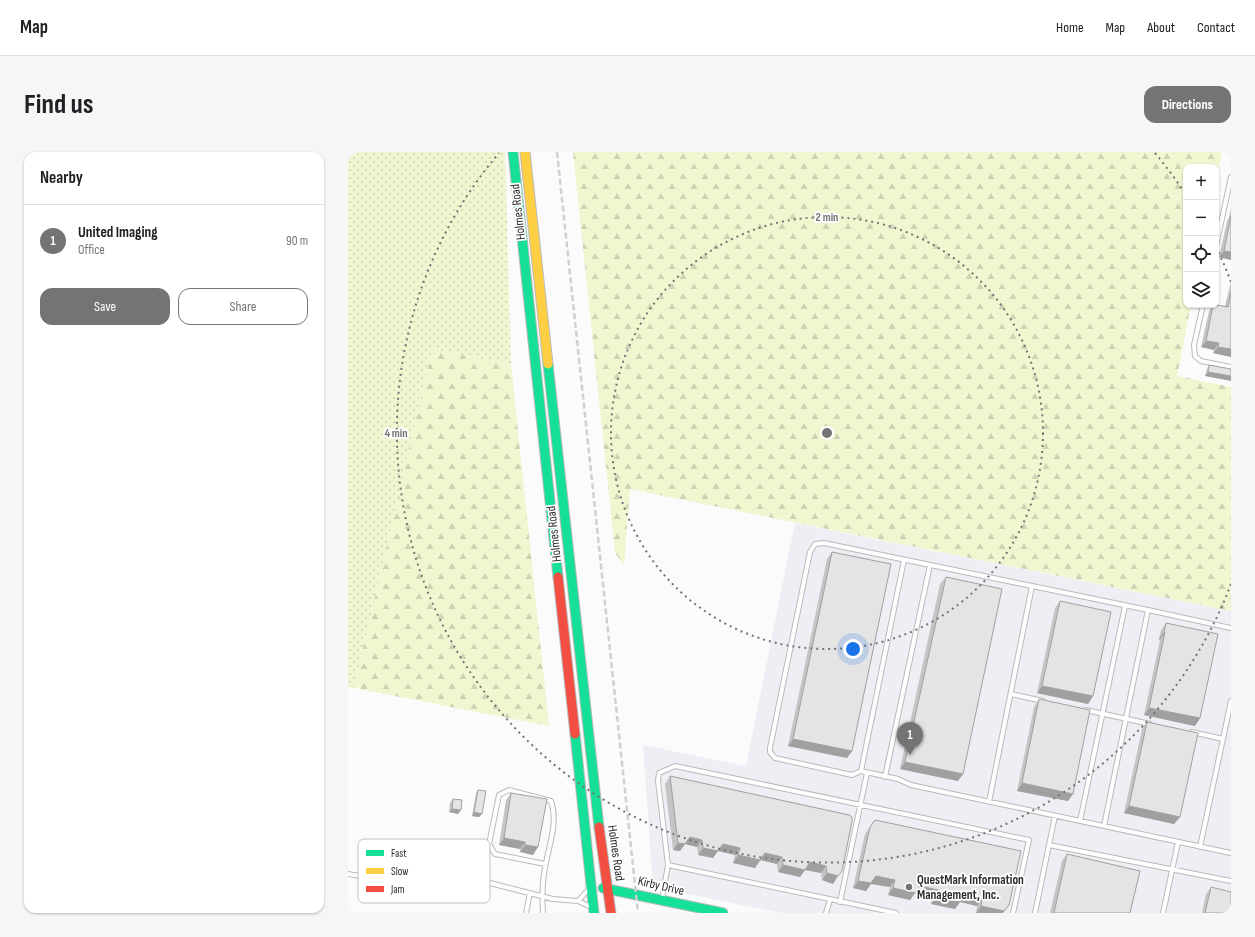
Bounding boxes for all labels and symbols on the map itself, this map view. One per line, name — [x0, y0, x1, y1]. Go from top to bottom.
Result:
street label: Holmes Road — [507, 183, 529, 241]
text: 2 min — [816, 210, 838, 225]
text: 4 min — [384, 426, 408, 441]
centre of rings — [820, 426, 834, 440]
street label: Holmes Road — [543, 505, 565, 563]
your location — [843, 639, 863, 659]
pin: 1 — [897, 722, 923, 755]
street label: Holmes Road — [604, 824, 628, 882]
legend — [358, 839, 490, 903]
text: Fast — [391, 847, 407, 860]
text: Slow — [391, 865, 408, 878]
place label: QuestMark Information Management, Inc. — [917, 872, 1024, 903]
street label: Kirby Drive — [636, 873, 686, 899]
marker: QuestMark Information Management, Inc. — [904, 882, 914, 892]
text: Jam — [390, 883, 405, 896]

